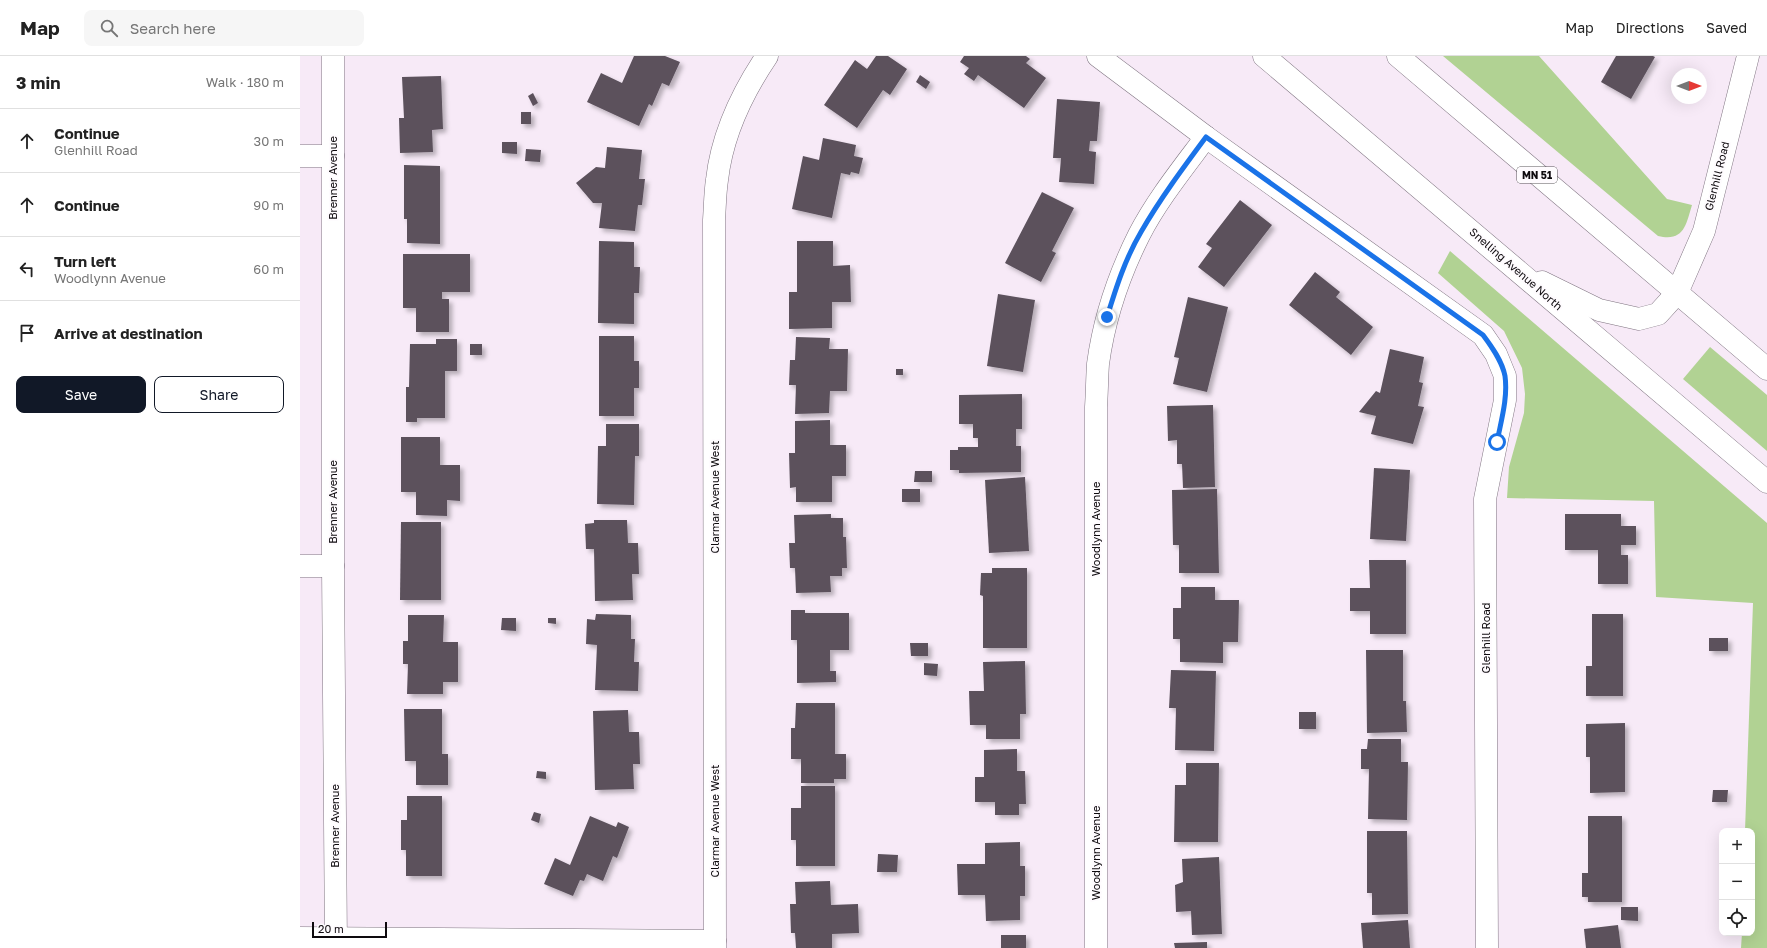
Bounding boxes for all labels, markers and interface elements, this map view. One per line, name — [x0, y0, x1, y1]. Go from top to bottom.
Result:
search box — [84, 10, 364, 46]
text: Map — [20, 16, 60, 39]
icon: search — [98, 17, 120, 39]
text: Search here — [130, 19, 216, 37]
text: Map — [1565, 19, 1594, 36]
text: Directions — [1616, 19, 1684, 36]
text: Saved — [1706, 19, 1747, 36]
north arrow — [1671, 68, 1707, 104]
text: 3 min — [16, 72, 60, 93]
text: Walk · 180 m — [206, 74, 284, 90]
text: Continue — [54, 124, 120, 142]
icon: ahead — [16, 130, 38, 152]
text: 30 m — [254, 133, 284, 149]
street label: Brenner Avenue — [326, 136, 339, 220]
street label: Glenhill Road — [1702, 140, 1731, 212]
text: Glenhill Road — [54, 142, 138, 158]
road number: MN 51 — [1517, 167, 1557, 183]
icon: ahead — [16, 194, 38, 216]
text: Continue — [54, 196, 120, 214]
text: 90 m — [253, 197, 284, 213]
street label: Snelling Avenue North — [1467, 225, 1565, 312]
text: Turn left — [54, 252, 116, 270]
icon: left — [16, 258, 38, 280]
text: 60 m — [253, 261, 284, 277]
text: Woodlynn Avenue — [54, 270, 166, 286]
route end — [1098, 308, 1116, 326]
icon: arrive — [16, 322, 38, 344]
text: Arrive at destination — [54, 324, 203, 342]
button: Save — [16, 376, 146, 413]
button: Share — [154, 376, 284, 413]
route start — [1488, 433, 1506, 451]
street label: Clarmar Avenue West — [708, 441, 721, 553]
street label: Brenner Avenue — [326, 460, 339, 544]
street label: Woodlynn Avenue — [1089, 482, 1102, 576]
street label: Glenhill Road — [1479, 603, 1492, 673]
street label: Clarmar Avenue West — [708, 765, 721, 877]
street label: Brenner Avenue — [328, 784, 341, 868]
street label: Woodlynn Avenue — [1089, 806, 1102, 900]
map controls — [1719, 828, 1755, 936]
button: + — [1719, 828, 1755, 864]
button: − — [1719, 864, 1755, 900]
button: locate — [1719, 900, 1755, 936]
scale bar — [312, 920, 387, 939]
text: 20 m — [318, 922, 344, 935]

